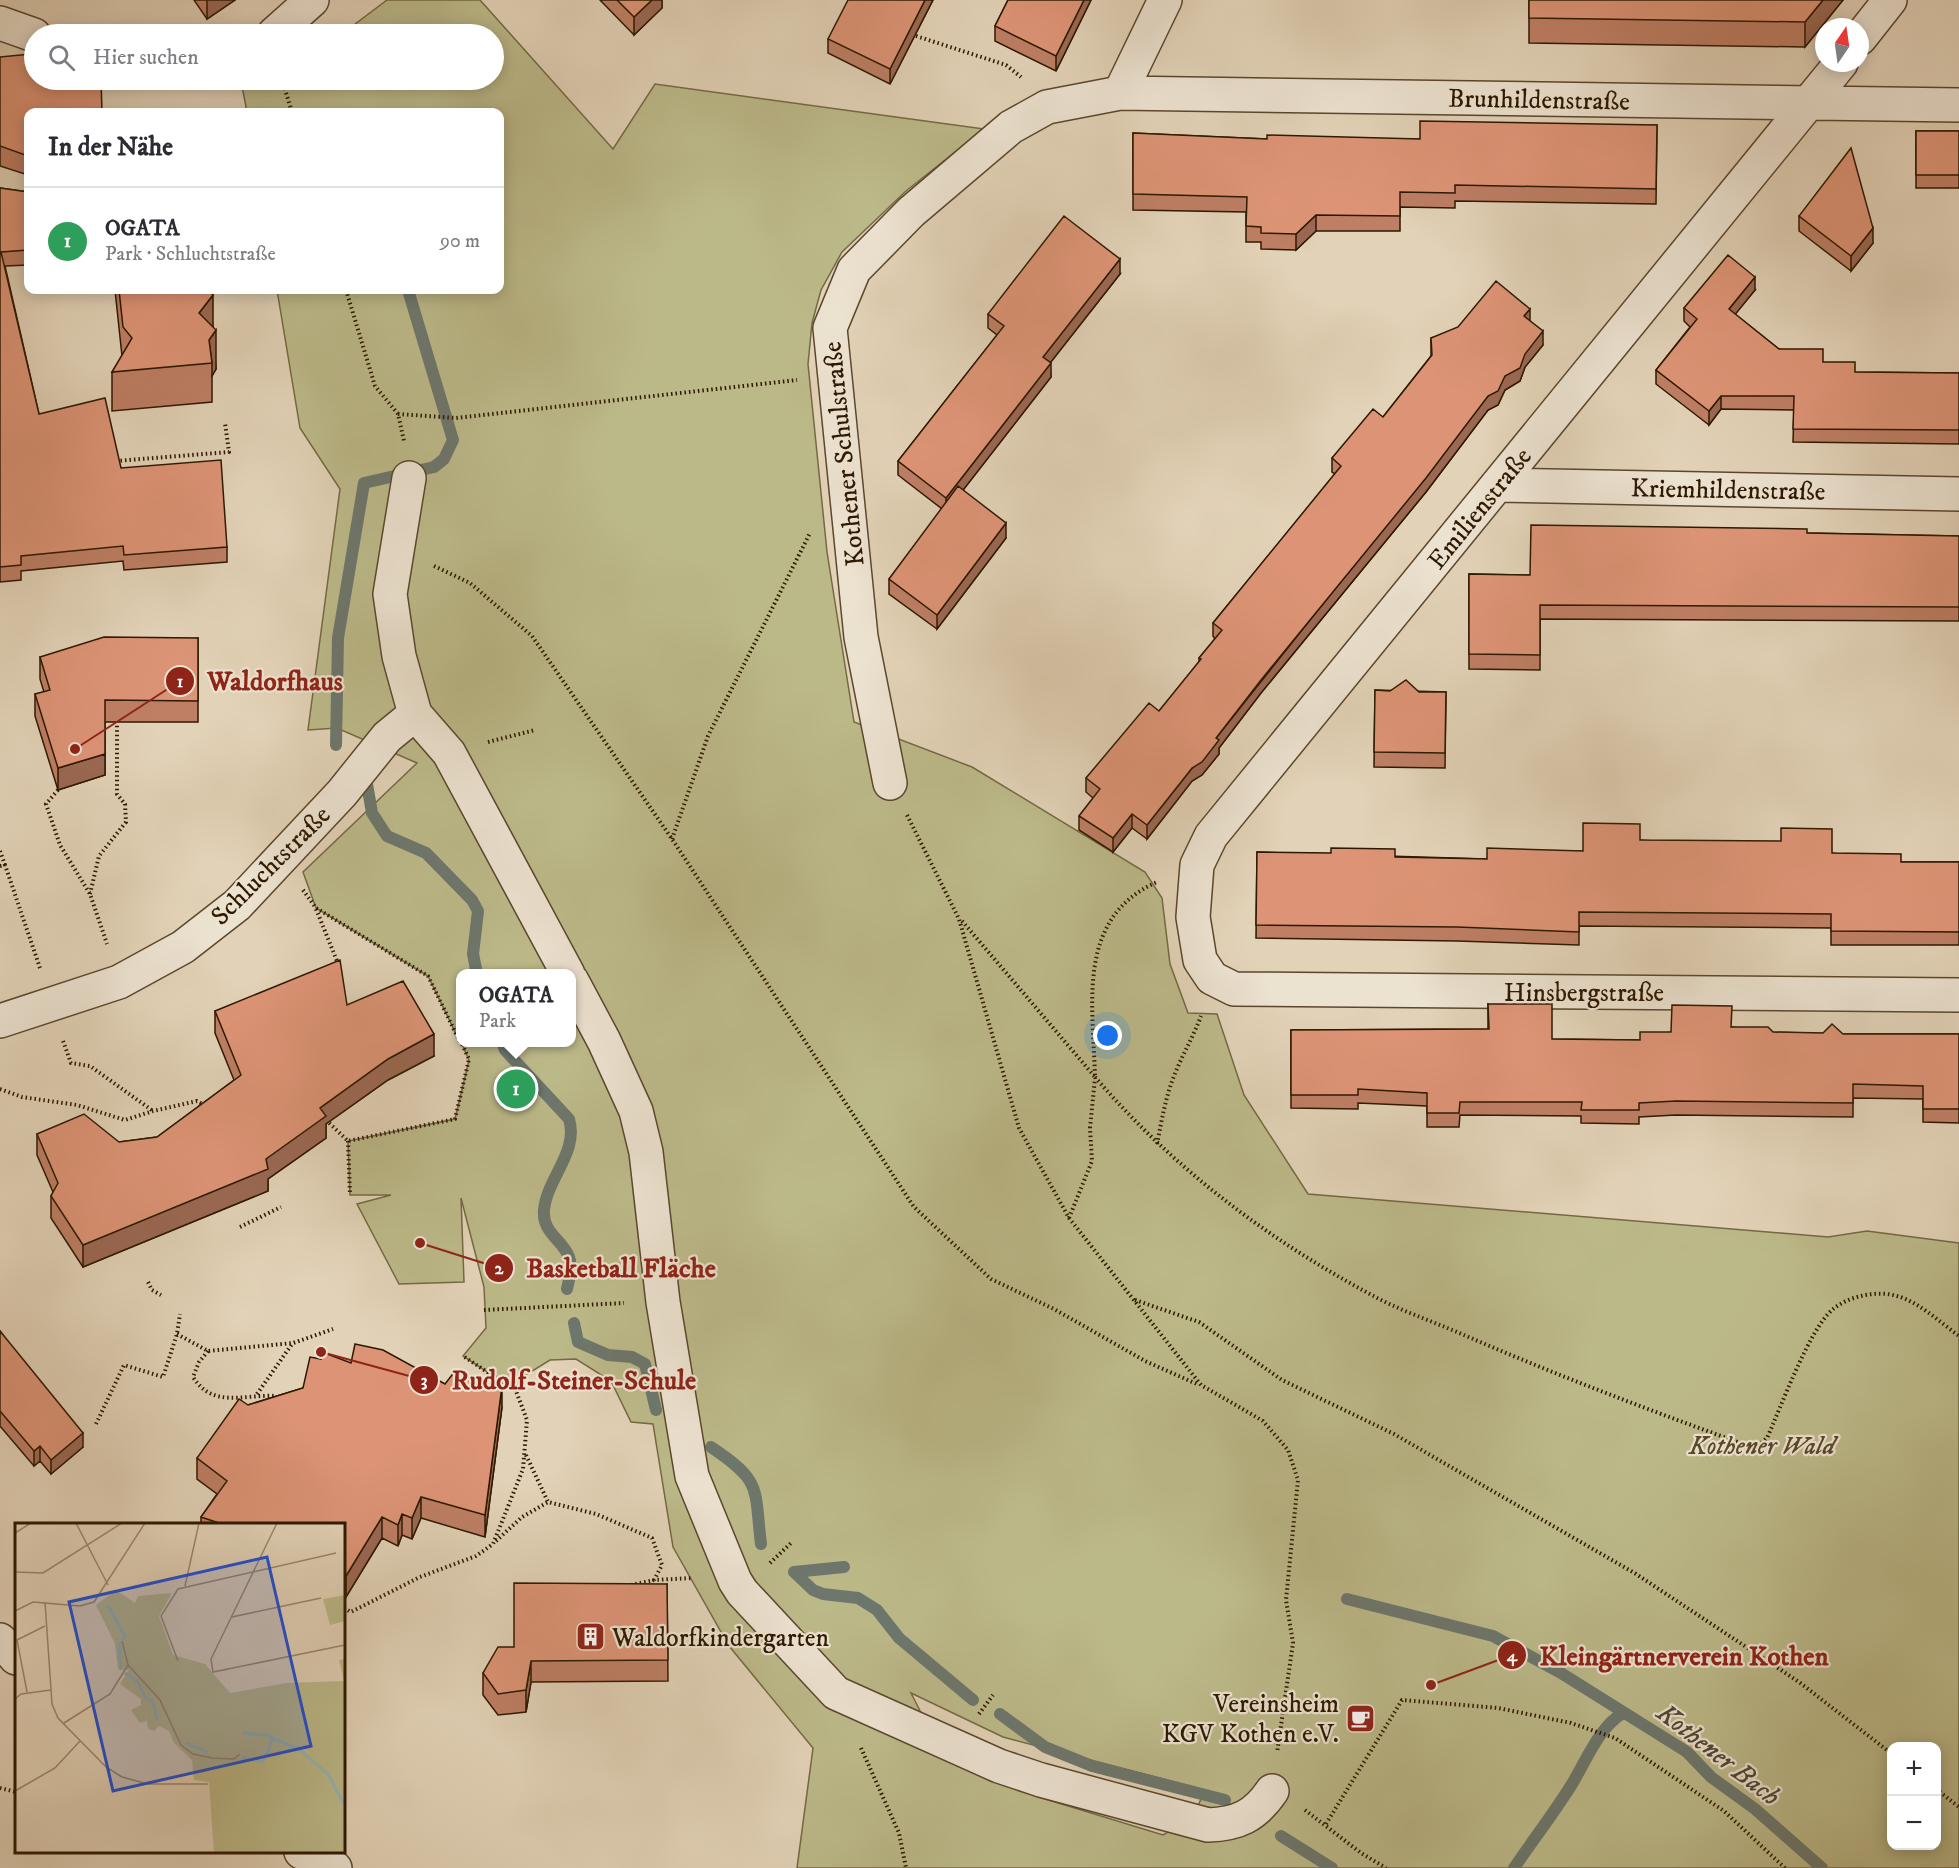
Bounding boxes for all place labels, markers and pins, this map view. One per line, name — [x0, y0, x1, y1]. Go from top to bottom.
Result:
callout: Waldorfhaus — [165, 658, 354, 703]
pin: 1 — [496, 1066, 536, 1112]
callout: Basketball Fläche — [484, 1245, 727, 1290]
callout: Rudolf-Steiner-Schule — [409, 1357, 708, 1402]
building icon: Waldorfkindergarten — [575, 1621, 607, 1653]
place label: Waldorfkindergarten — [611, 1622, 830, 1655]
callout: Kleingärtnerverein Kothen — [1497, 1633, 1840, 1678]
place label: Vereinsheim KGV Kothen e.V. — [1162, 1688, 1339, 1751]
cafe icon: Vereinsheim KGV Kothen e.V. — [1344, 1702, 1376, 1734]

